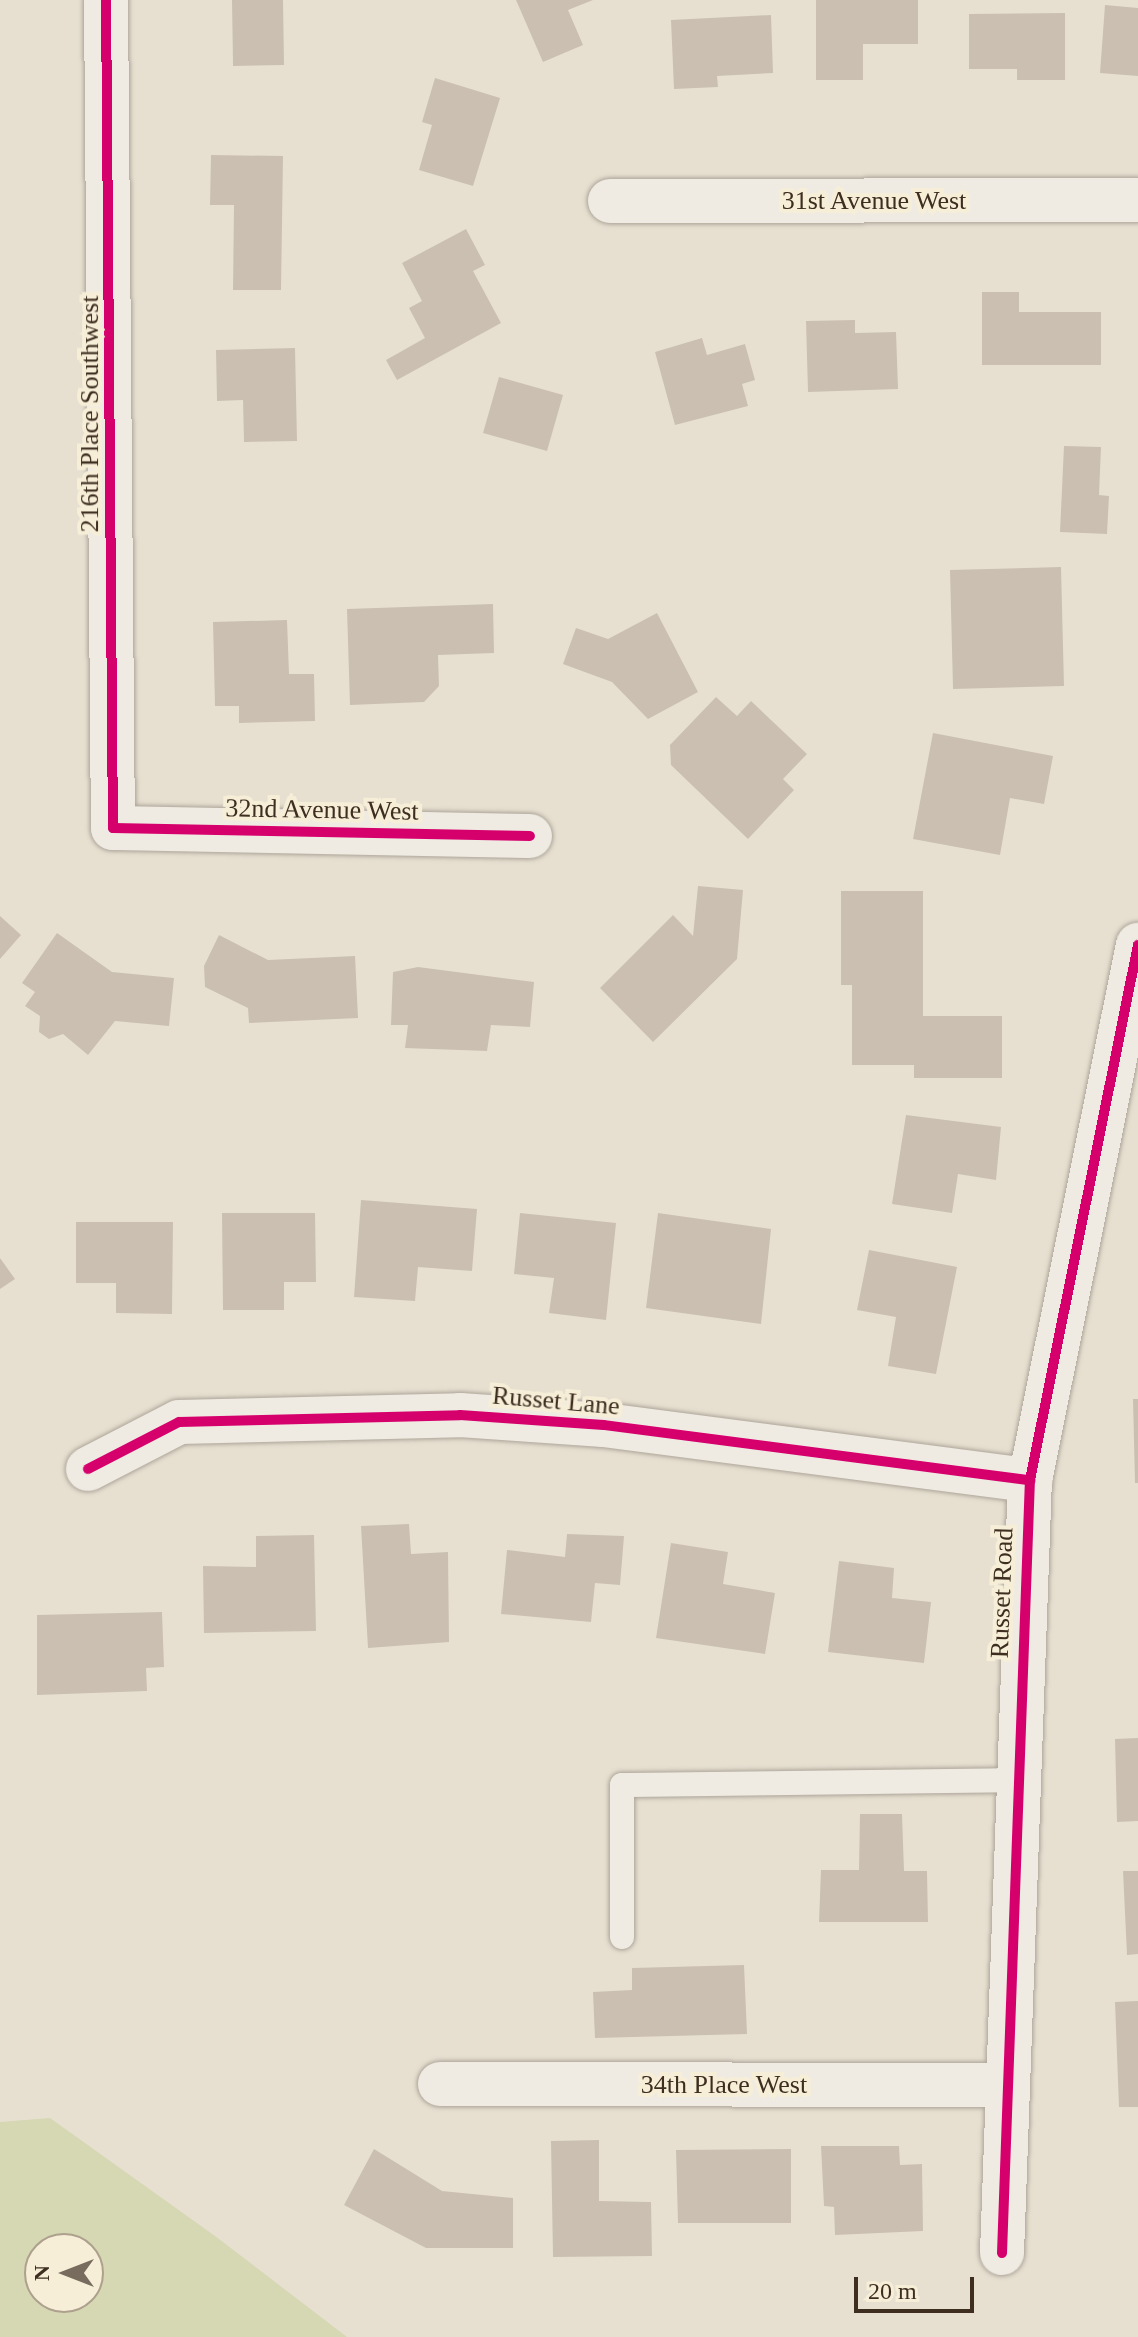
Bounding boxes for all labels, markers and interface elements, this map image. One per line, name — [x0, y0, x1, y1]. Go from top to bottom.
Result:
street label: 31st Avenue West — [781, 185, 967, 217]
street label: 216th Place Southwest — [74, 296, 106, 532]
street label: 32nd Avenue West — [224, 793, 420, 827]
street label: Russet Lane — [491, 1380, 621, 1422]
street label: Russet Road — [984, 1527, 1020, 1659]
street label: 34th Place West — [641, 2069, 807, 2101]
north arrow — [24, 2233, 104, 2313]
scale bar — [858, 2261, 978, 2311]
text: N — [29, 2265, 54, 2281]
text: 20 m — [868, 2278, 917, 2304]

